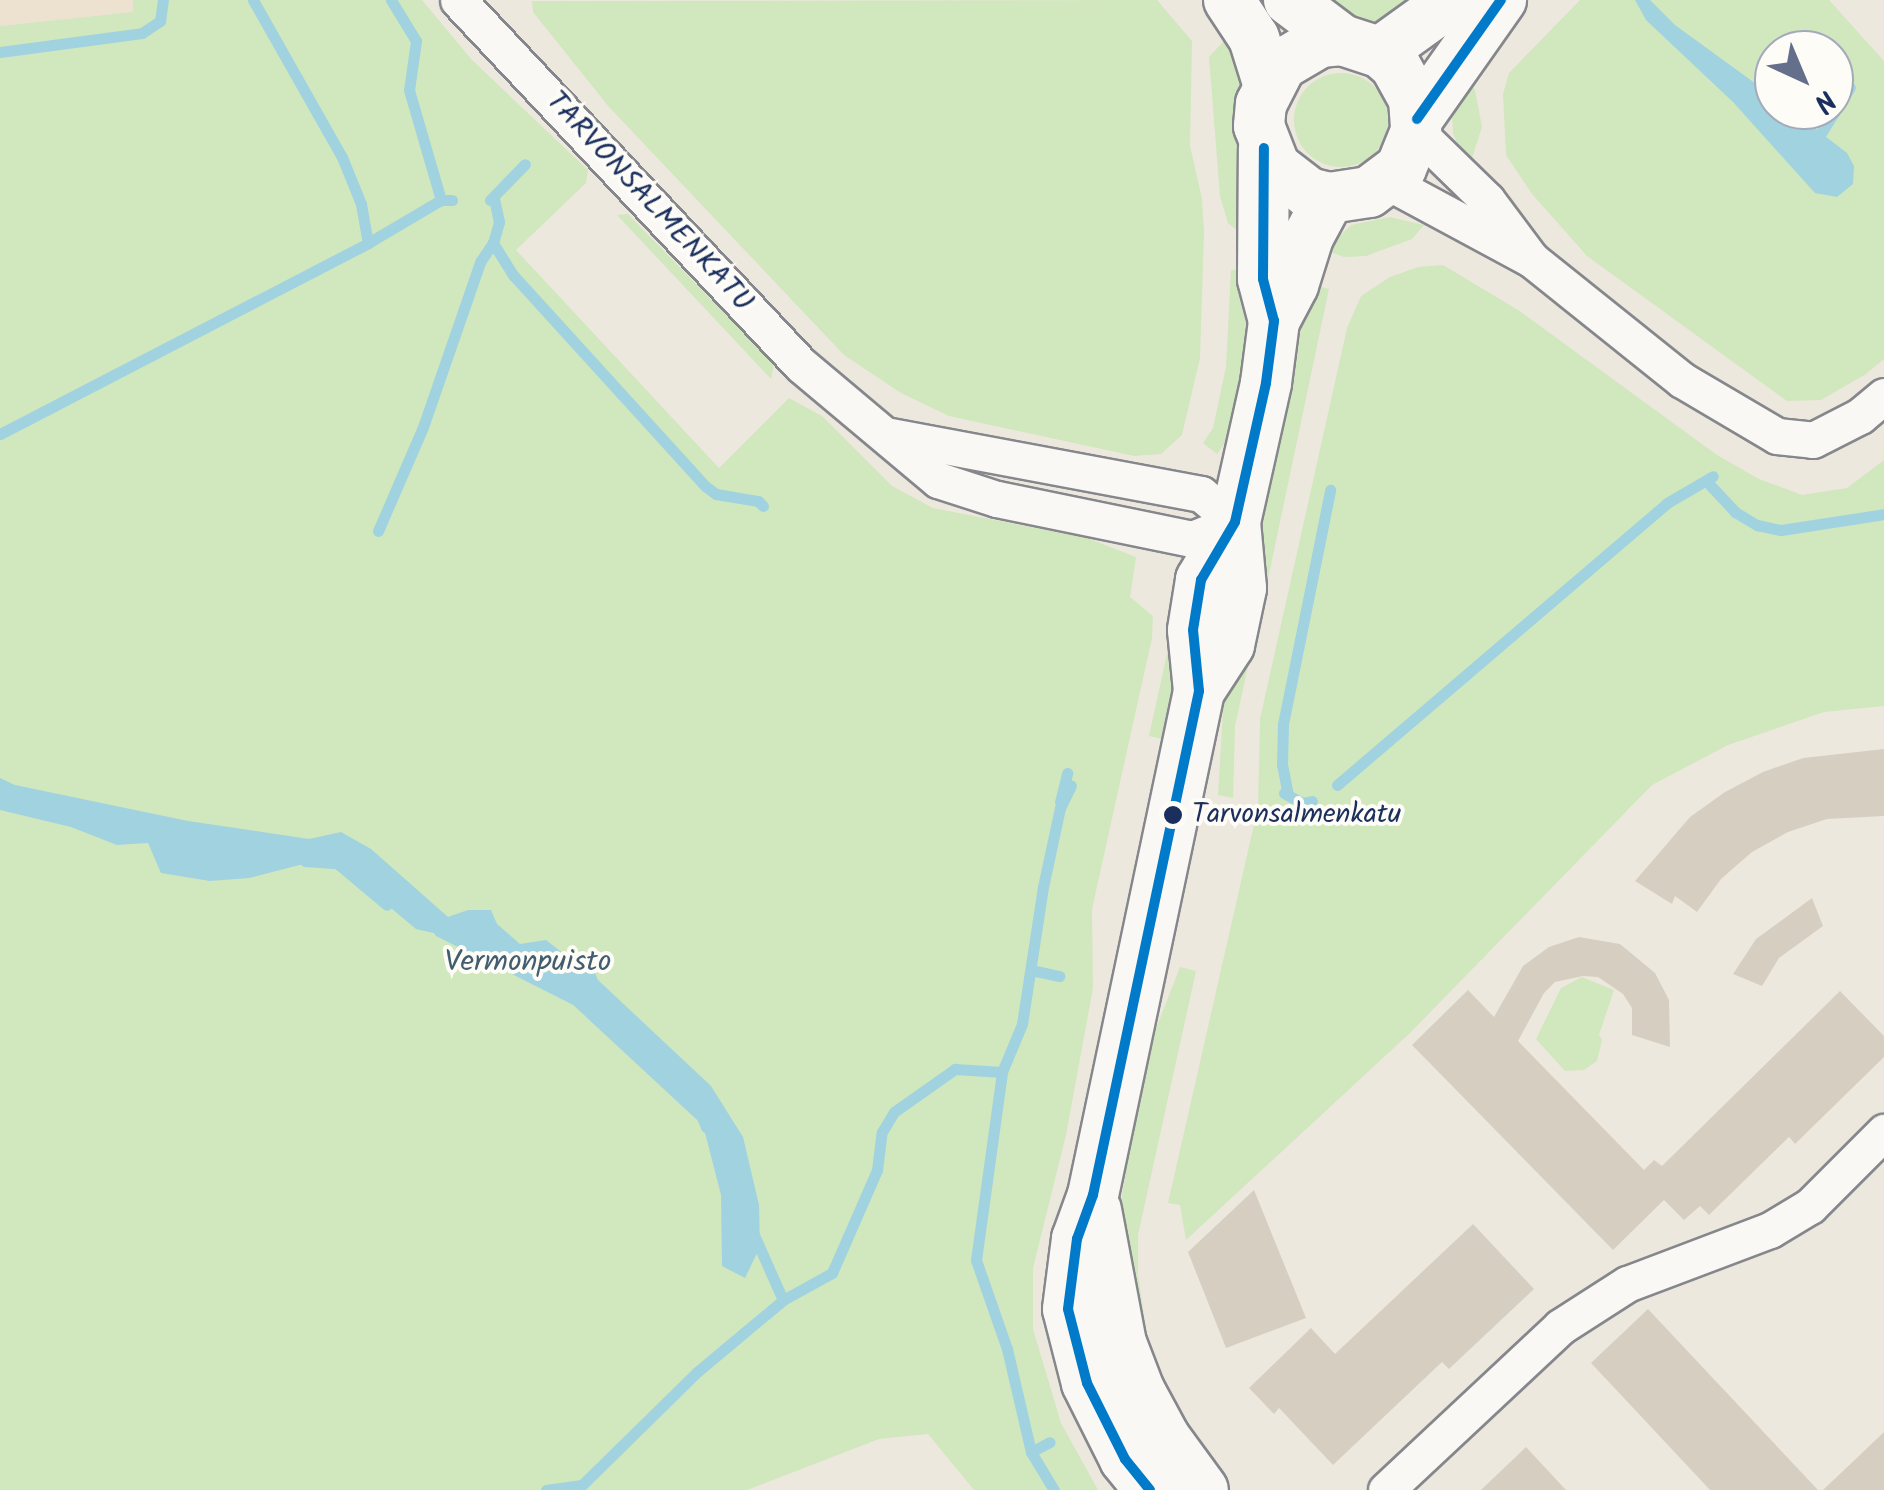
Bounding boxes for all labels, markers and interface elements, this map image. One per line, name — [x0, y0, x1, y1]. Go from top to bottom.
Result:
north arrow — [1754, 30, 1854, 130]
text: N — [1802, 78, 1846, 123]
street label: TARVONSALMENKATU — [537, 84, 761, 320]
place label: Tarvonsalmenkatu — [1192, 798, 1401, 832]
marker: Tarvonsalmenkatu — [1163, 805, 1183, 825]
park label: Vermonpuisto — [445, 944, 611, 980]

